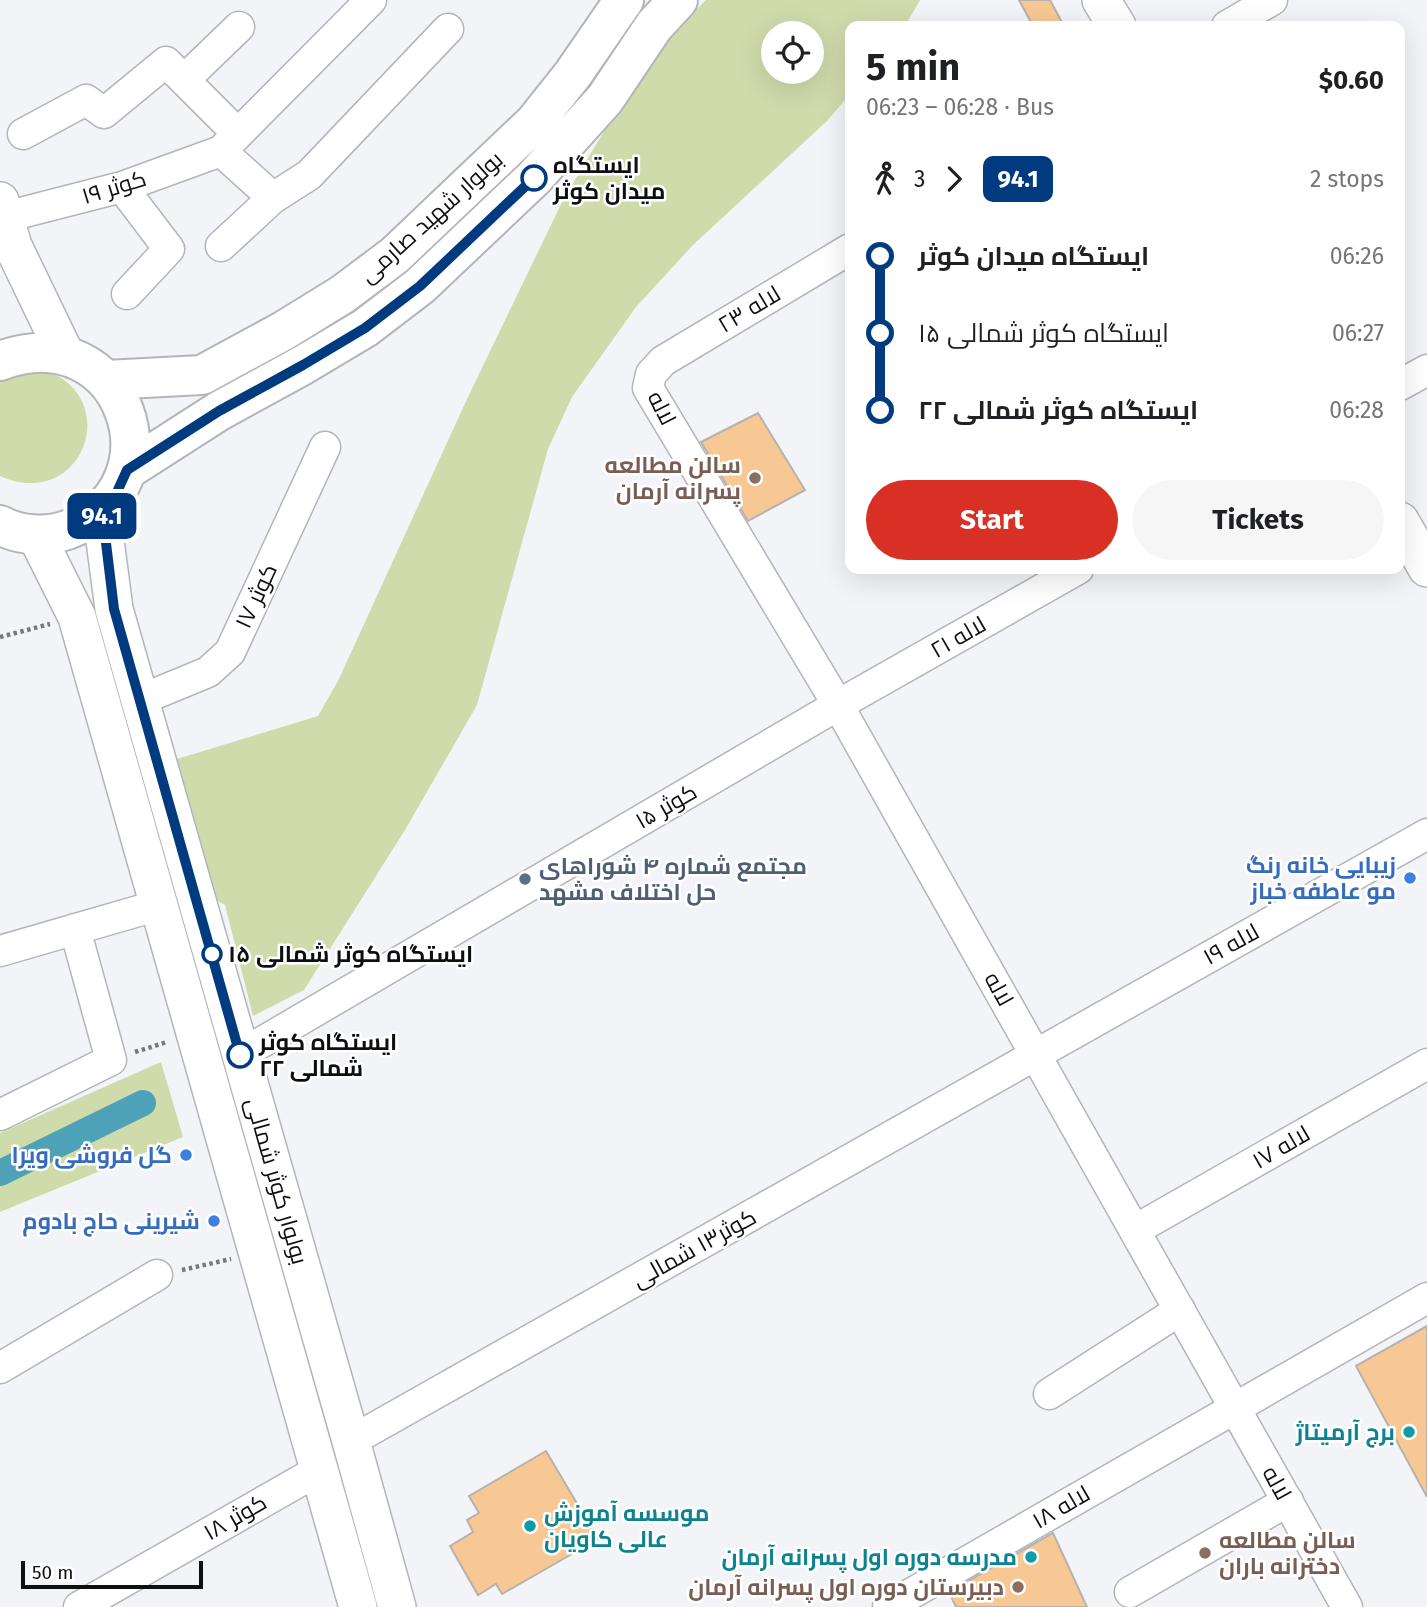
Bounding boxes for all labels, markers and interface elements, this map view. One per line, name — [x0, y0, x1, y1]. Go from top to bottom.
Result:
map controls — [761, 21, 824, 84]
button: locate — [761, 21, 824, 84]
text: 5 min — [866, 44, 960, 90]
text: $0.60 — [1319, 65, 1384, 96]
text: 06:23 – 06:28 · Bus — [866, 93, 1054, 121]
street label: بولوار شهید صارمی — [353, 145, 509, 289]
place label: ایستگاه میدان کوثر — [552, 151, 665, 205]
icon: walk — [866, 160, 904, 198]
icon: forward — [935, 160, 973, 198]
street label: کوثر ۱۹ — [78, 164, 150, 210]
marker: ایستگاه میدان کوثر — [521, 165, 547, 191]
text: 3 — [914, 165, 925, 193]
text: 94.1 — [997, 165, 1039, 193]
text: 2 stops — [1310, 165, 1384, 193]
text: ایستگاه میدان کوثر — [918, 241, 1149, 272]
text: 06:26 — [1330, 242, 1384, 270]
street label: لاله ۲۳ — [713, 279, 785, 339]
text: ایستگاه کوثر شمالی ۱۵ — [918, 318, 1169, 349]
text: 06:27 — [1332, 319, 1384, 347]
street label: لاله — [642, 386, 682, 430]
text: ایستگاه کوثر شمالی ۲۲ — [918, 395, 1198, 426]
text: 06:28 — [1329, 396, 1384, 424]
place label: سالن مطالعه پسرانه آرمان — [604, 451, 741, 507]
marker: سالن مطالعه پسرانه آرمان — [747, 470, 763, 486]
button: Start — [866, 480, 1118, 560]
button: Tickets — [1132, 480, 1384, 560]
line badge: 94.1 — [53, 493, 151, 539]
text: 94.1 — [81, 502, 123, 530]
street label: کوثر ۱۷ — [229, 559, 283, 633]
street label: لاله ۲۱ — [925, 610, 991, 664]
street label: کوثر ۱۵ — [630, 777, 702, 835]
place label: زیبایی خانه رنگ مو عاطفه خباز — [1246, 851, 1396, 905]
place label: مجتمع شماره ۴ شوراهای حل اختلاف مشهد — [539, 852, 807, 906]
marker: زیبایی خانه رنگ مو عاطفه خباز — [1402, 870, 1418, 886]
marker: مجتمع شماره ۴ شوراهای حل اختلاف مشهد — [517, 871, 533, 887]
street label: لاله ۱۹ — [1198, 917, 1264, 971]
place label: ایستگاه کوثر شمالی ۱۵ — [228, 940, 473, 968]
marker: ایستگاه کوثر شمالی ۱۵ — [202, 944, 222, 964]
street label: لاله — [978, 967, 1020, 1011]
place label: ایستگاه کوثر شمالی ۲۲ — [258, 1028, 397, 1082]
marker: ایستگاه کوثر شمالی ۲۲ — [227, 1042, 253, 1068]
street label: بولوار کوثر شمالی — [240, 1094, 314, 1268]
street label: لاله ۱۷ — [1247, 1119, 1315, 1175]
place label: گل فروشی ویرا — [12, 1141, 172, 1169]
marker: گل فروشی ویرا — [178, 1147, 194, 1163]
street label: کوثر۱۳ شمالی — [627, 1202, 761, 1294]
place label: شیرینی حاج بادوم — [22, 1207, 200, 1237]
marker: شیرینی حاج بادوم — [206, 1213, 222, 1229]
place label: برج آرمیتاژ — [1295, 1418, 1395, 1448]
marker: برج آرمیتاژ — [1401, 1424, 1417, 1440]
street label: لاله — [1256, 1461, 1298, 1505]
street label: لاله ۱۸ — [1027, 1479, 1095, 1535]
street label: کوثر ۱۸ — [198, 1488, 272, 1546]
place label: موسسه آموزش عالی کاویان — [544, 1499, 709, 1553]
marker: موسسه آموزش عالی کاویان — [522, 1518, 538, 1534]
place label: سالن مطالعه دخترانه باران — [1219, 1526, 1356, 1580]
place label: مدرسه دوره اول پسرانه آرمان — [722, 1543, 1017, 1573]
marker: سالن مطالعه دخترانه باران — [1197, 1545, 1213, 1561]
marker: مدرسه دوره اول پسرانه آرمان — [1023, 1549, 1039, 1565]
scale bar — [21, 1558, 203, 1590]
text: 50 m — [32, 1561, 73, 1584]
place label: دبیرستان دوره اول پسرانه آرمان — [688, 1573, 1004, 1603]
marker: دبیرستان دوره اول پسرانه آرمان — [1010, 1579, 1026, 1595]

